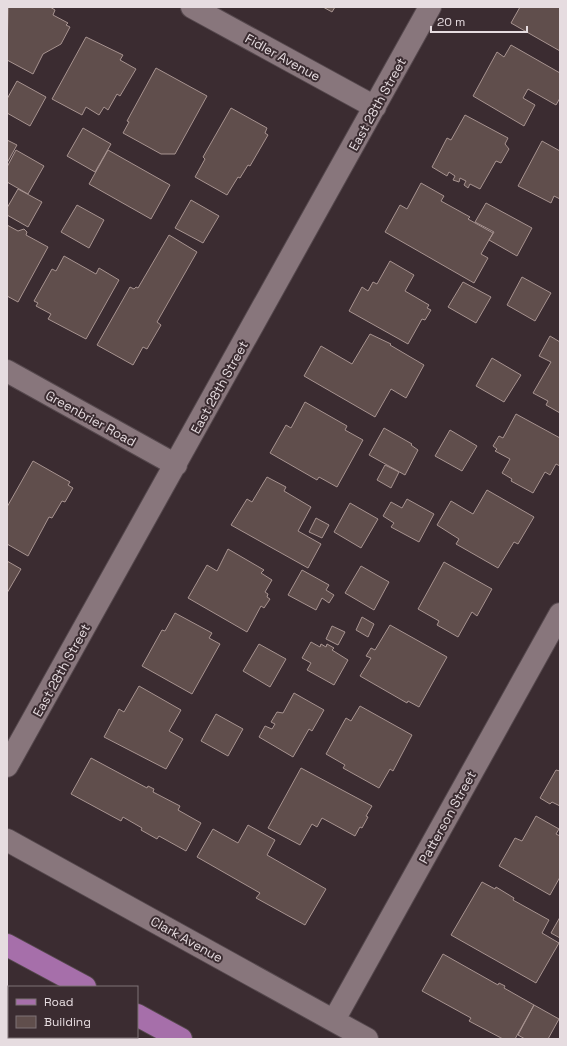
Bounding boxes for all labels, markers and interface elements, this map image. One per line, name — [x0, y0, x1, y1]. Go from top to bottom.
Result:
scale bar — [431, 8, 527, 34]
text: 20 m — [437, 14, 465, 30]
street label: Fidler Avenue — [242, 30, 323, 85]
street label: East 28th Street — [345, 55, 410, 154]
street label: East 28th Street — [187, 338, 252, 437]
street label: Greenbrier Road — [43, 387, 139, 450]
street label: East 28th Street — [29, 621, 94, 720]
street label: Patterson Street — [415, 768, 480, 867]
street label: Clark Avenue — [148, 913, 226, 966]
legend — [8, 986, 138, 1038]
text: Road — [44, 994, 73, 1010]
text: Building — [44, 1014, 91, 1030]

